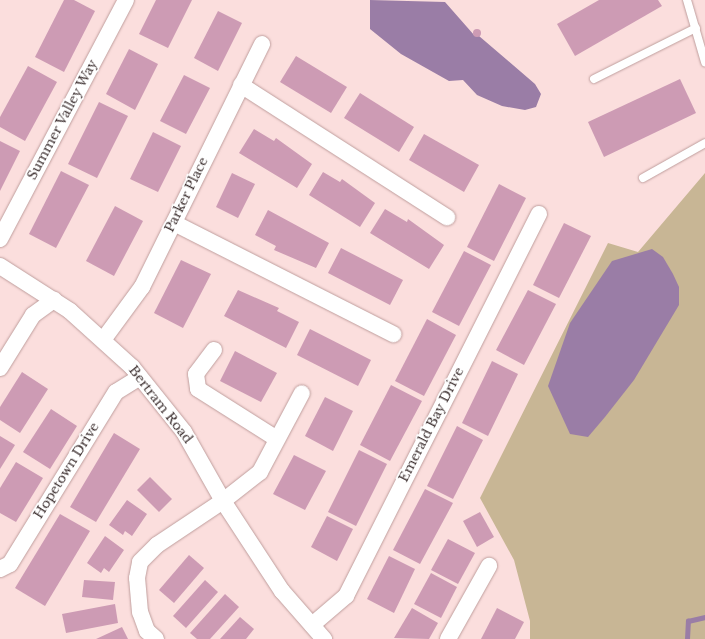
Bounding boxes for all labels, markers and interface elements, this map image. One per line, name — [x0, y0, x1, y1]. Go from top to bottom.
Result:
street label: Summer Valley Way — [24, 56, 102, 184]
street label: Parker Place — [162, 155, 212, 235]
street label: Bertram Road — [125, 363, 195, 447]
street label: Emerald Bay Drive — [396, 365, 468, 485]
street label: Hopetown Drive — [31, 420, 103, 522]

